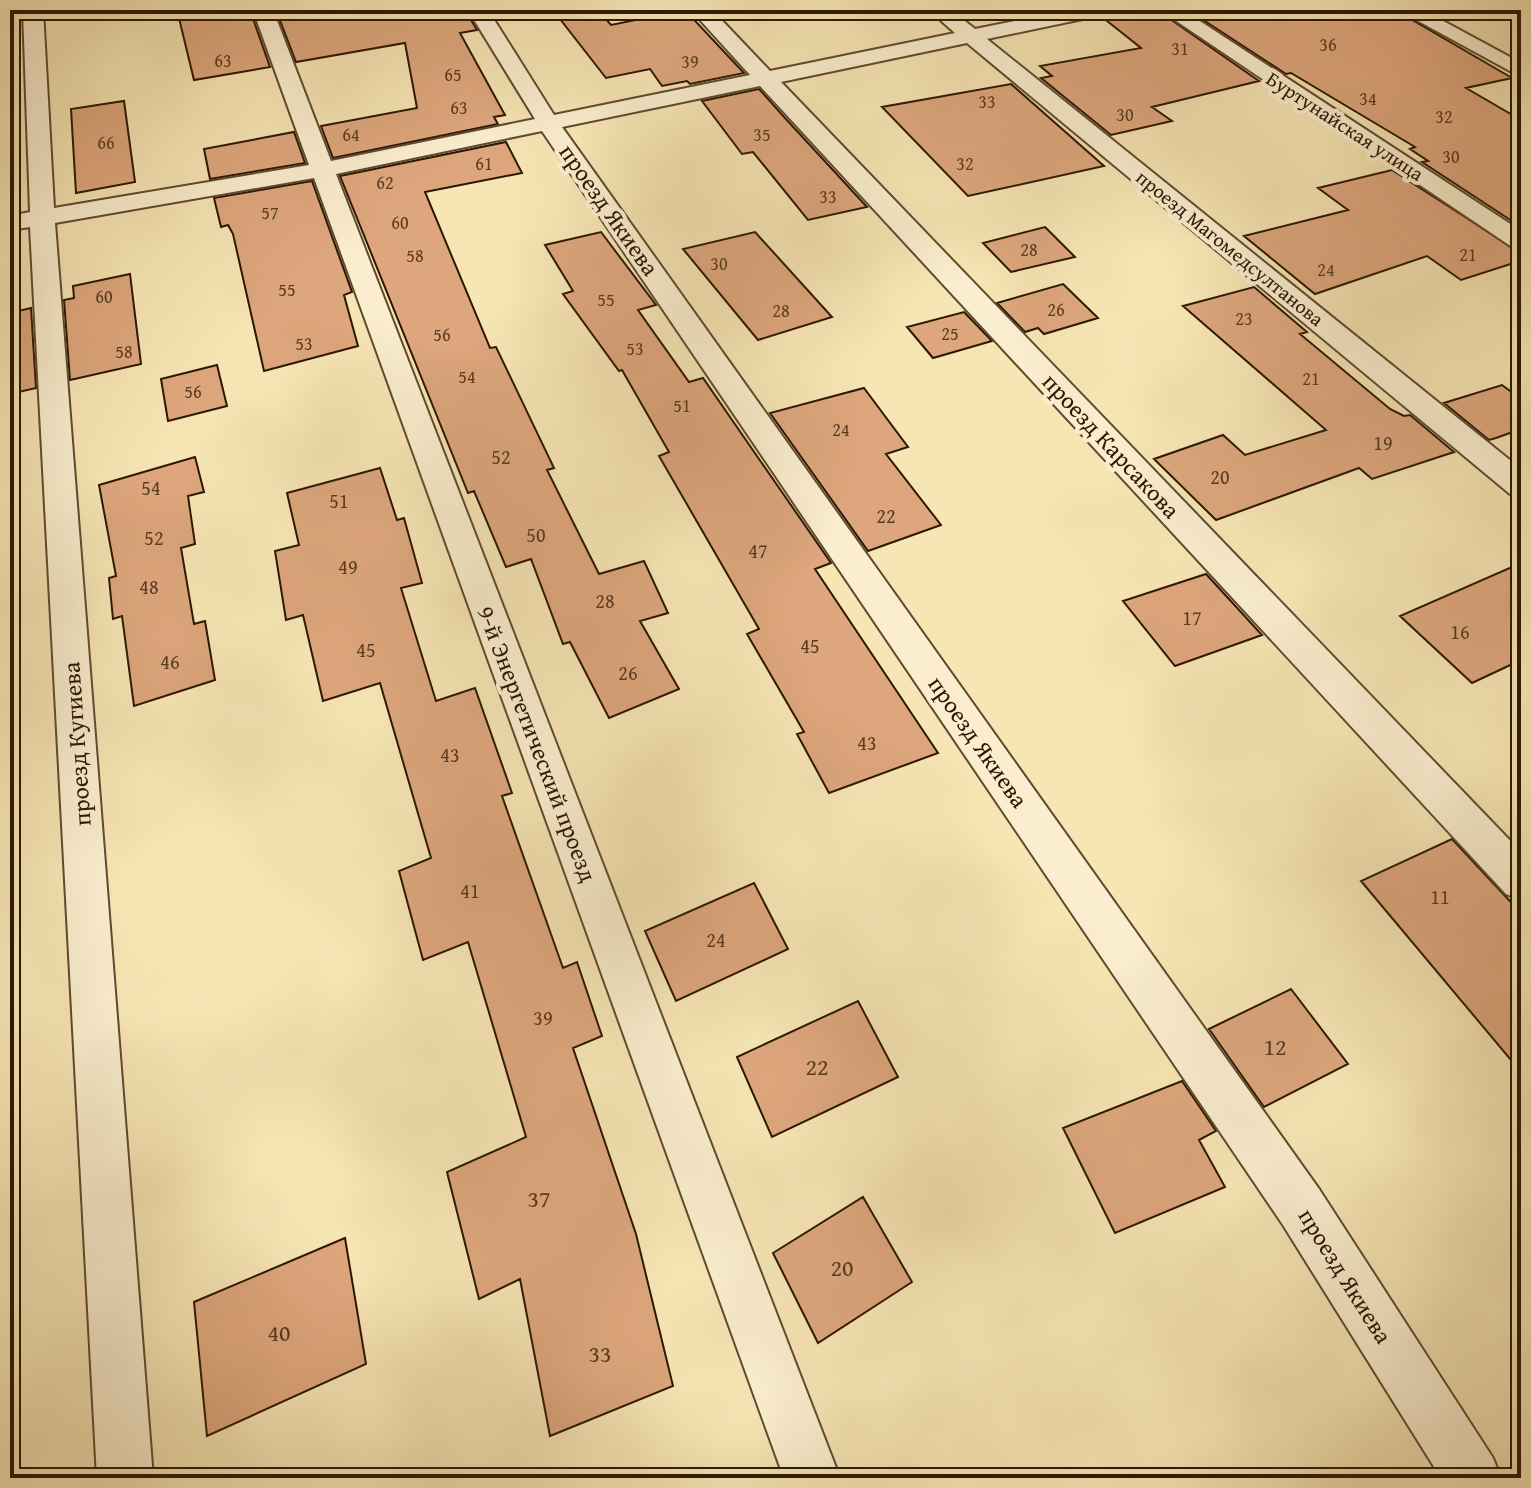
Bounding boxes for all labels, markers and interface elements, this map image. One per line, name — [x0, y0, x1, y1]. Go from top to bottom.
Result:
house number: 36 — [1319, 31, 1337, 58]
house number: 31 — [1171, 35, 1189, 62]
house number: 63 — [214, 47, 232, 74]
house number: 39 — [681, 48, 699, 75]
house number: 65 — [444, 61, 462, 88]
street label: Буртунайская улица — [1261, 64, 1430, 188]
house number: 34 — [1359, 85, 1377, 112]
house number: 33 — [978, 88, 996, 115]
house number: 63 — [450, 94, 468, 121]
house number: 30 — [1116, 101, 1134, 128]
house number: 32 — [1435, 103, 1453, 130]
house number: 64 — [342, 121, 360, 148]
house number: 35 — [753, 121, 771, 148]
house number: 66 — [97, 129, 115, 156]
street label: проезд Якиева — [551, 137, 668, 283]
house number: 30 — [1442, 143, 1460, 170]
house number: 61 — [475, 150, 493, 177]
house number: 32 — [956, 150, 974, 177]
street label: проезд Магомедсултанова — [1130, 163, 1331, 333]
house number: 62 — [376, 169, 394, 196]
house number: 33 — [819, 183, 837, 210]
house number: 57 — [261, 199, 279, 226]
house number: 60 — [391, 209, 409, 236]
house number: 28 — [1020, 236, 1038, 263]
house number: 21 — [1459, 241, 1477, 268]
house number: 58 — [406, 242, 424, 269]
house number: 30 — [710, 250, 728, 277]
house number: 24 — [1317, 256, 1335, 283]
house number: 55 — [278, 276, 296, 303]
house number: 60 — [95, 283, 113, 310]
house number: 55 — [597, 286, 615, 313]
house number: 26 — [1047, 296, 1065, 323]
house number: 28 — [772, 297, 790, 324]
house number: 23 — [1235, 305, 1253, 332]
house number: 25 — [941, 320, 959, 347]
house number: 56 — [433, 321, 451, 348]
house number: 53 — [295, 330, 313, 357]
house number: 53 — [626, 335, 644, 362]
house number: 58 — [115, 338, 133, 365]
house number: 54 — [458, 363, 476, 390]
street label: проезд Карсакова — [1035, 365, 1189, 527]
house number: 21 — [1302, 365, 1320, 392]
house number: 56 — [184, 378, 202, 405]
house number: 51 — [673, 392, 691, 419]
house number: 24 — [832, 416, 850, 443]
house number: 19 — [1373, 428, 1393, 457]
house number: 52 — [491, 442, 511, 471]
house number: 20 — [1210, 462, 1230, 491]
house number: 54 — [141, 473, 161, 502]
house number: 51 — [329, 486, 349, 515]
house number: 22 — [876, 501, 896, 530]
house number: 50 — [526, 520, 546, 549]
house number: 52 — [144, 523, 164, 552]
house number: 47 — [748, 536, 768, 565]
house number: 49 — [338, 552, 358, 581]
house number: 48 — [139, 572, 159, 601]
house number: 28 — [595, 586, 615, 615]
street label: 9-й Энергетический проезд — [469, 601, 606, 887]
house number: 17 — [1182, 603, 1202, 632]
house number: 16 — [1450, 617, 1470, 646]
house number: 45 — [800, 631, 820, 660]
house number: 45 — [356, 635, 376, 664]
house number: 46 — [160, 647, 180, 676]
house number: 26 — [618, 658, 638, 687]
street label: проезд Кугиева — [53, 660, 100, 827]
street label: проезд Якиева — [920, 669, 1037, 815]
house number: 43 — [857, 728, 877, 757]
house number: 43 — [440, 740, 460, 769]
house number: 41 — [460, 876, 480, 905]
house number: 11 — [1430, 882, 1450, 911]
house number: 24 — [706, 925, 726, 954]
house number: 39 — [533, 1003, 553, 1032]
house number: 12 — [1263, 1029, 1287, 1064]
house number: 22 — [805, 1049, 829, 1084]
house number: 37 — [527, 1181, 551, 1216]
street label: проезд Якиева — [1290, 1201, 1401, 1351]
house number: 20 — [830, 1250, 854, 1285]
house number: 40 — [267, 1315, 291, 1350]
house number: 33 — [588, 1336, 612, 1371]

